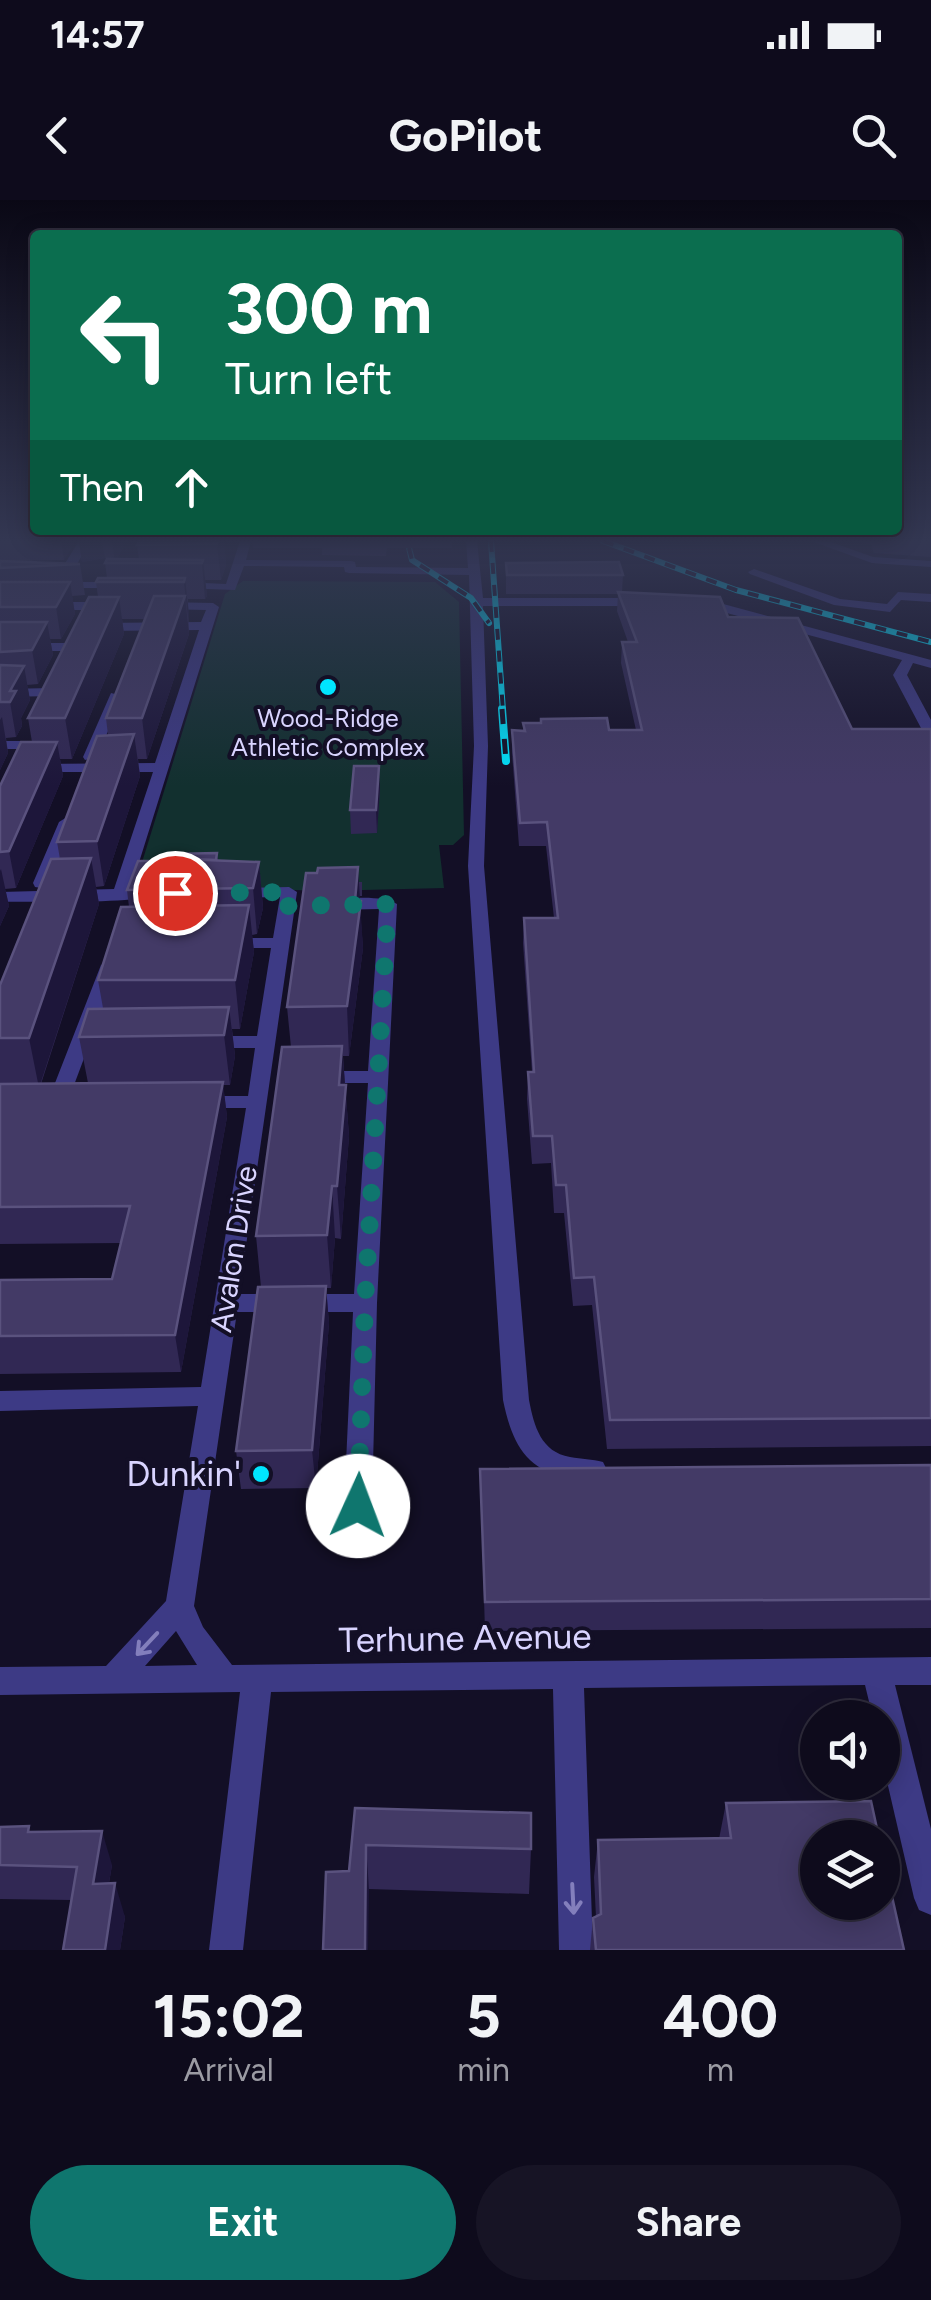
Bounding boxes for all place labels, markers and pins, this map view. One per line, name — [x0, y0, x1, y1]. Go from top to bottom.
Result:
marker: Wood-Ridge Athletic Complex — [317, 676, 339, 698]
place label: Wood-Ridge Athletic Complex — [231, 703, 425, 762]
pin — [133, 851, 218, 936]
place label: Dunkin' — [126, 1453, 241, 1495]
marker: Dunkin' — [250, 1463, 272, 1485]

